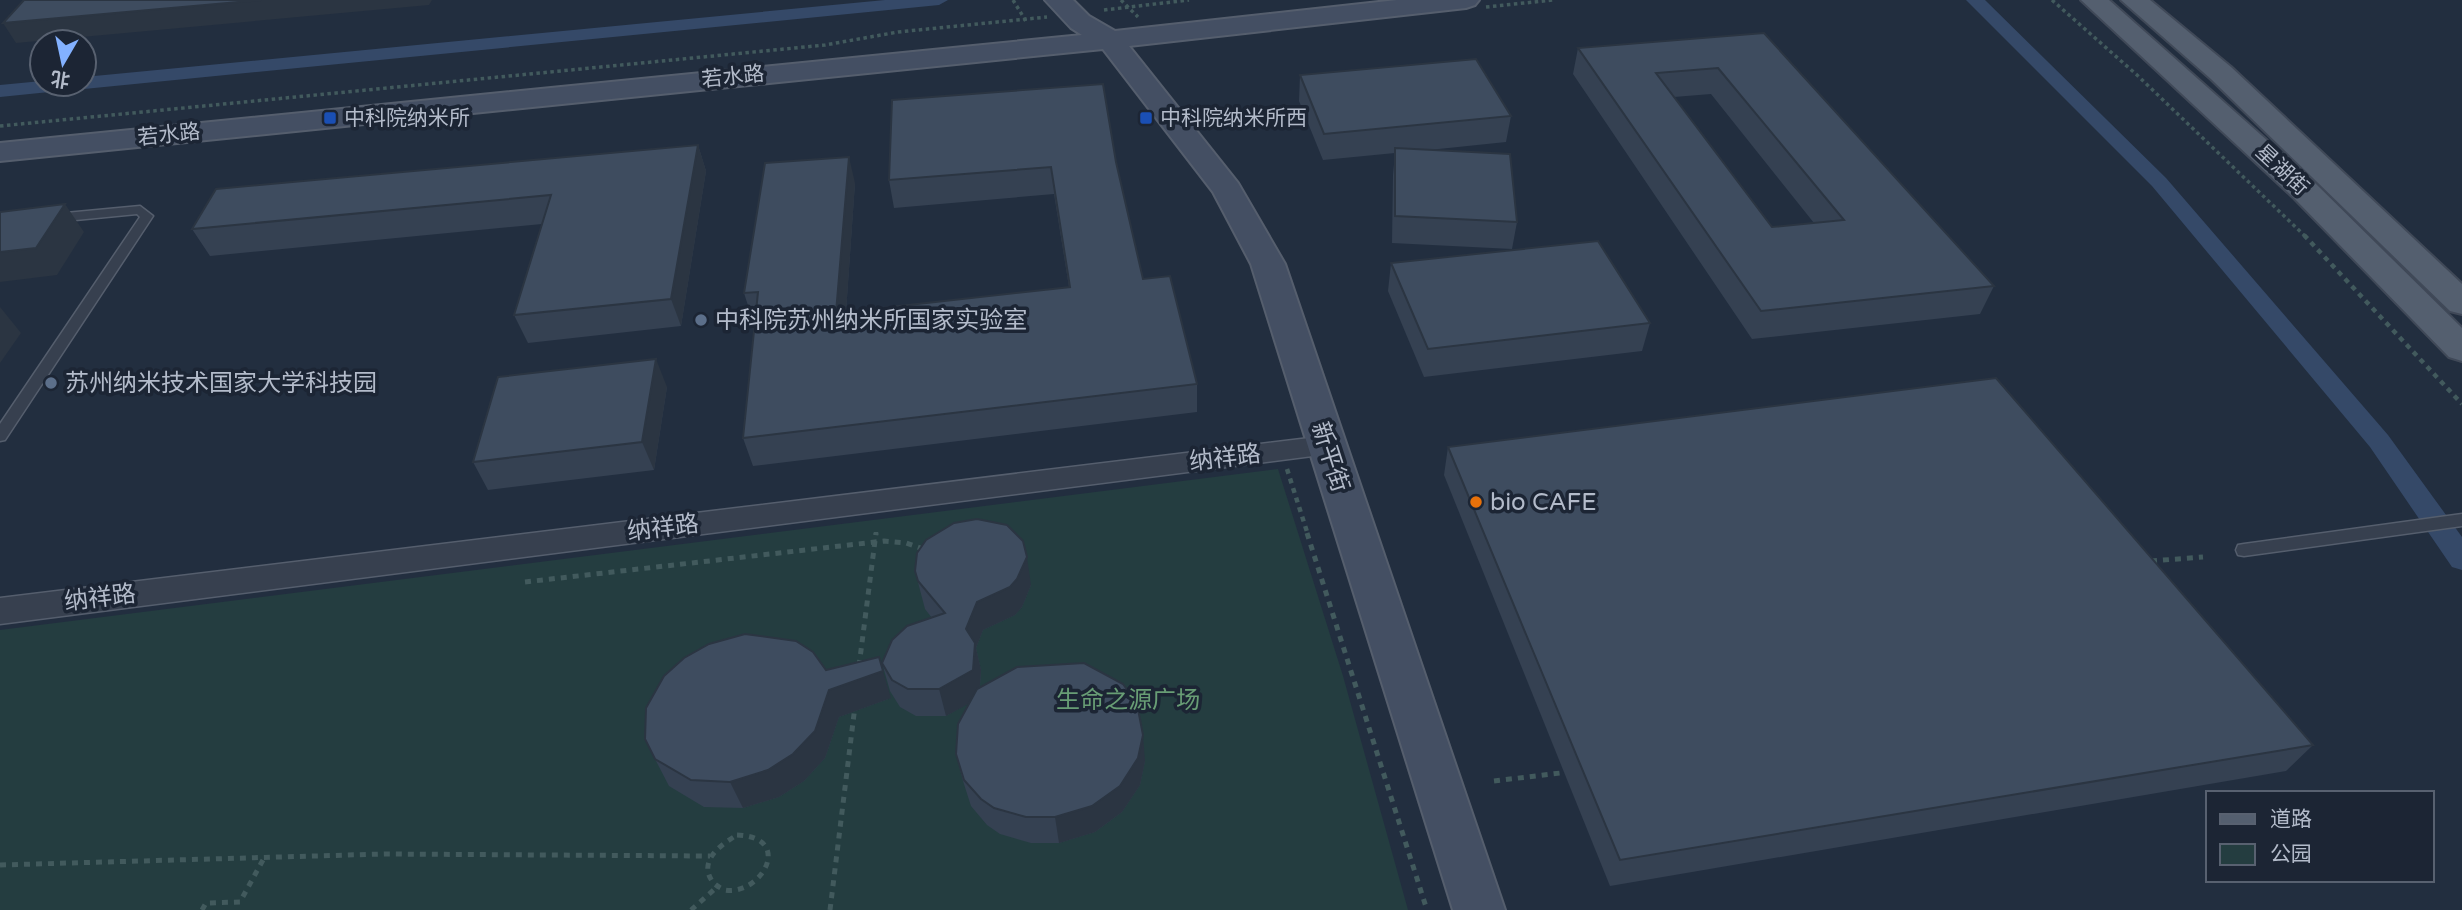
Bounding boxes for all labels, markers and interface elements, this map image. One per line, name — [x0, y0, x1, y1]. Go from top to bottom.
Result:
north arrow — [28, 28, 98, 98]
street label: 若水路 — [700, 61, 766, 93]
text: 北 — [49, 66, 72, 91]
place label: 中科院纳米所 — [344, 106, 470, 131]
place label: 中科院纳米所西 — [1160, 106, 1307, 131]
marker: 中科院纳米所 — [322, 110, 338, 126]
marker: 中科院纳米所西 — [1138, 110, 1154, 126]
street label: 若水路 — [136, 119, 202, 151]
street label: 星湖街 — [2250, 139, 2314, 201]
place label: 中科院苏州纳米所国家实验室 — [715, 306, 1027, 335]
marker: 中科院苏州纳米所国家实验室 — [693, 312, 709, 328]
place label: 苏州纳米技术国家大学科技园 — [65, 369, 377, 398]
marker: 苏州纳米技术国家大学科技园 — [43, 375, 59, 391]
street label: 新平街 — [1305, 418, 1355, 496]
street label: 纳祥路 — [1188, 439, 1262, 477]
place label: bio CAFE — [1490, 488, 1596, 517]
marker: bio CAFE — [1468, 494, 1484, 510]
street label: 纳祥路 — [626, 509, 700, 547]
street label: 纳祥路 — [63, 579, 137, 617]
park label: 生命之源广场 — [1056, 686, 1200, 715]
legend — [2206, 791, 2434, 882]
text: 道路 — [2270, 807, 2312, 832]
text: 公园 — [2270, 842, 2312, 867]

